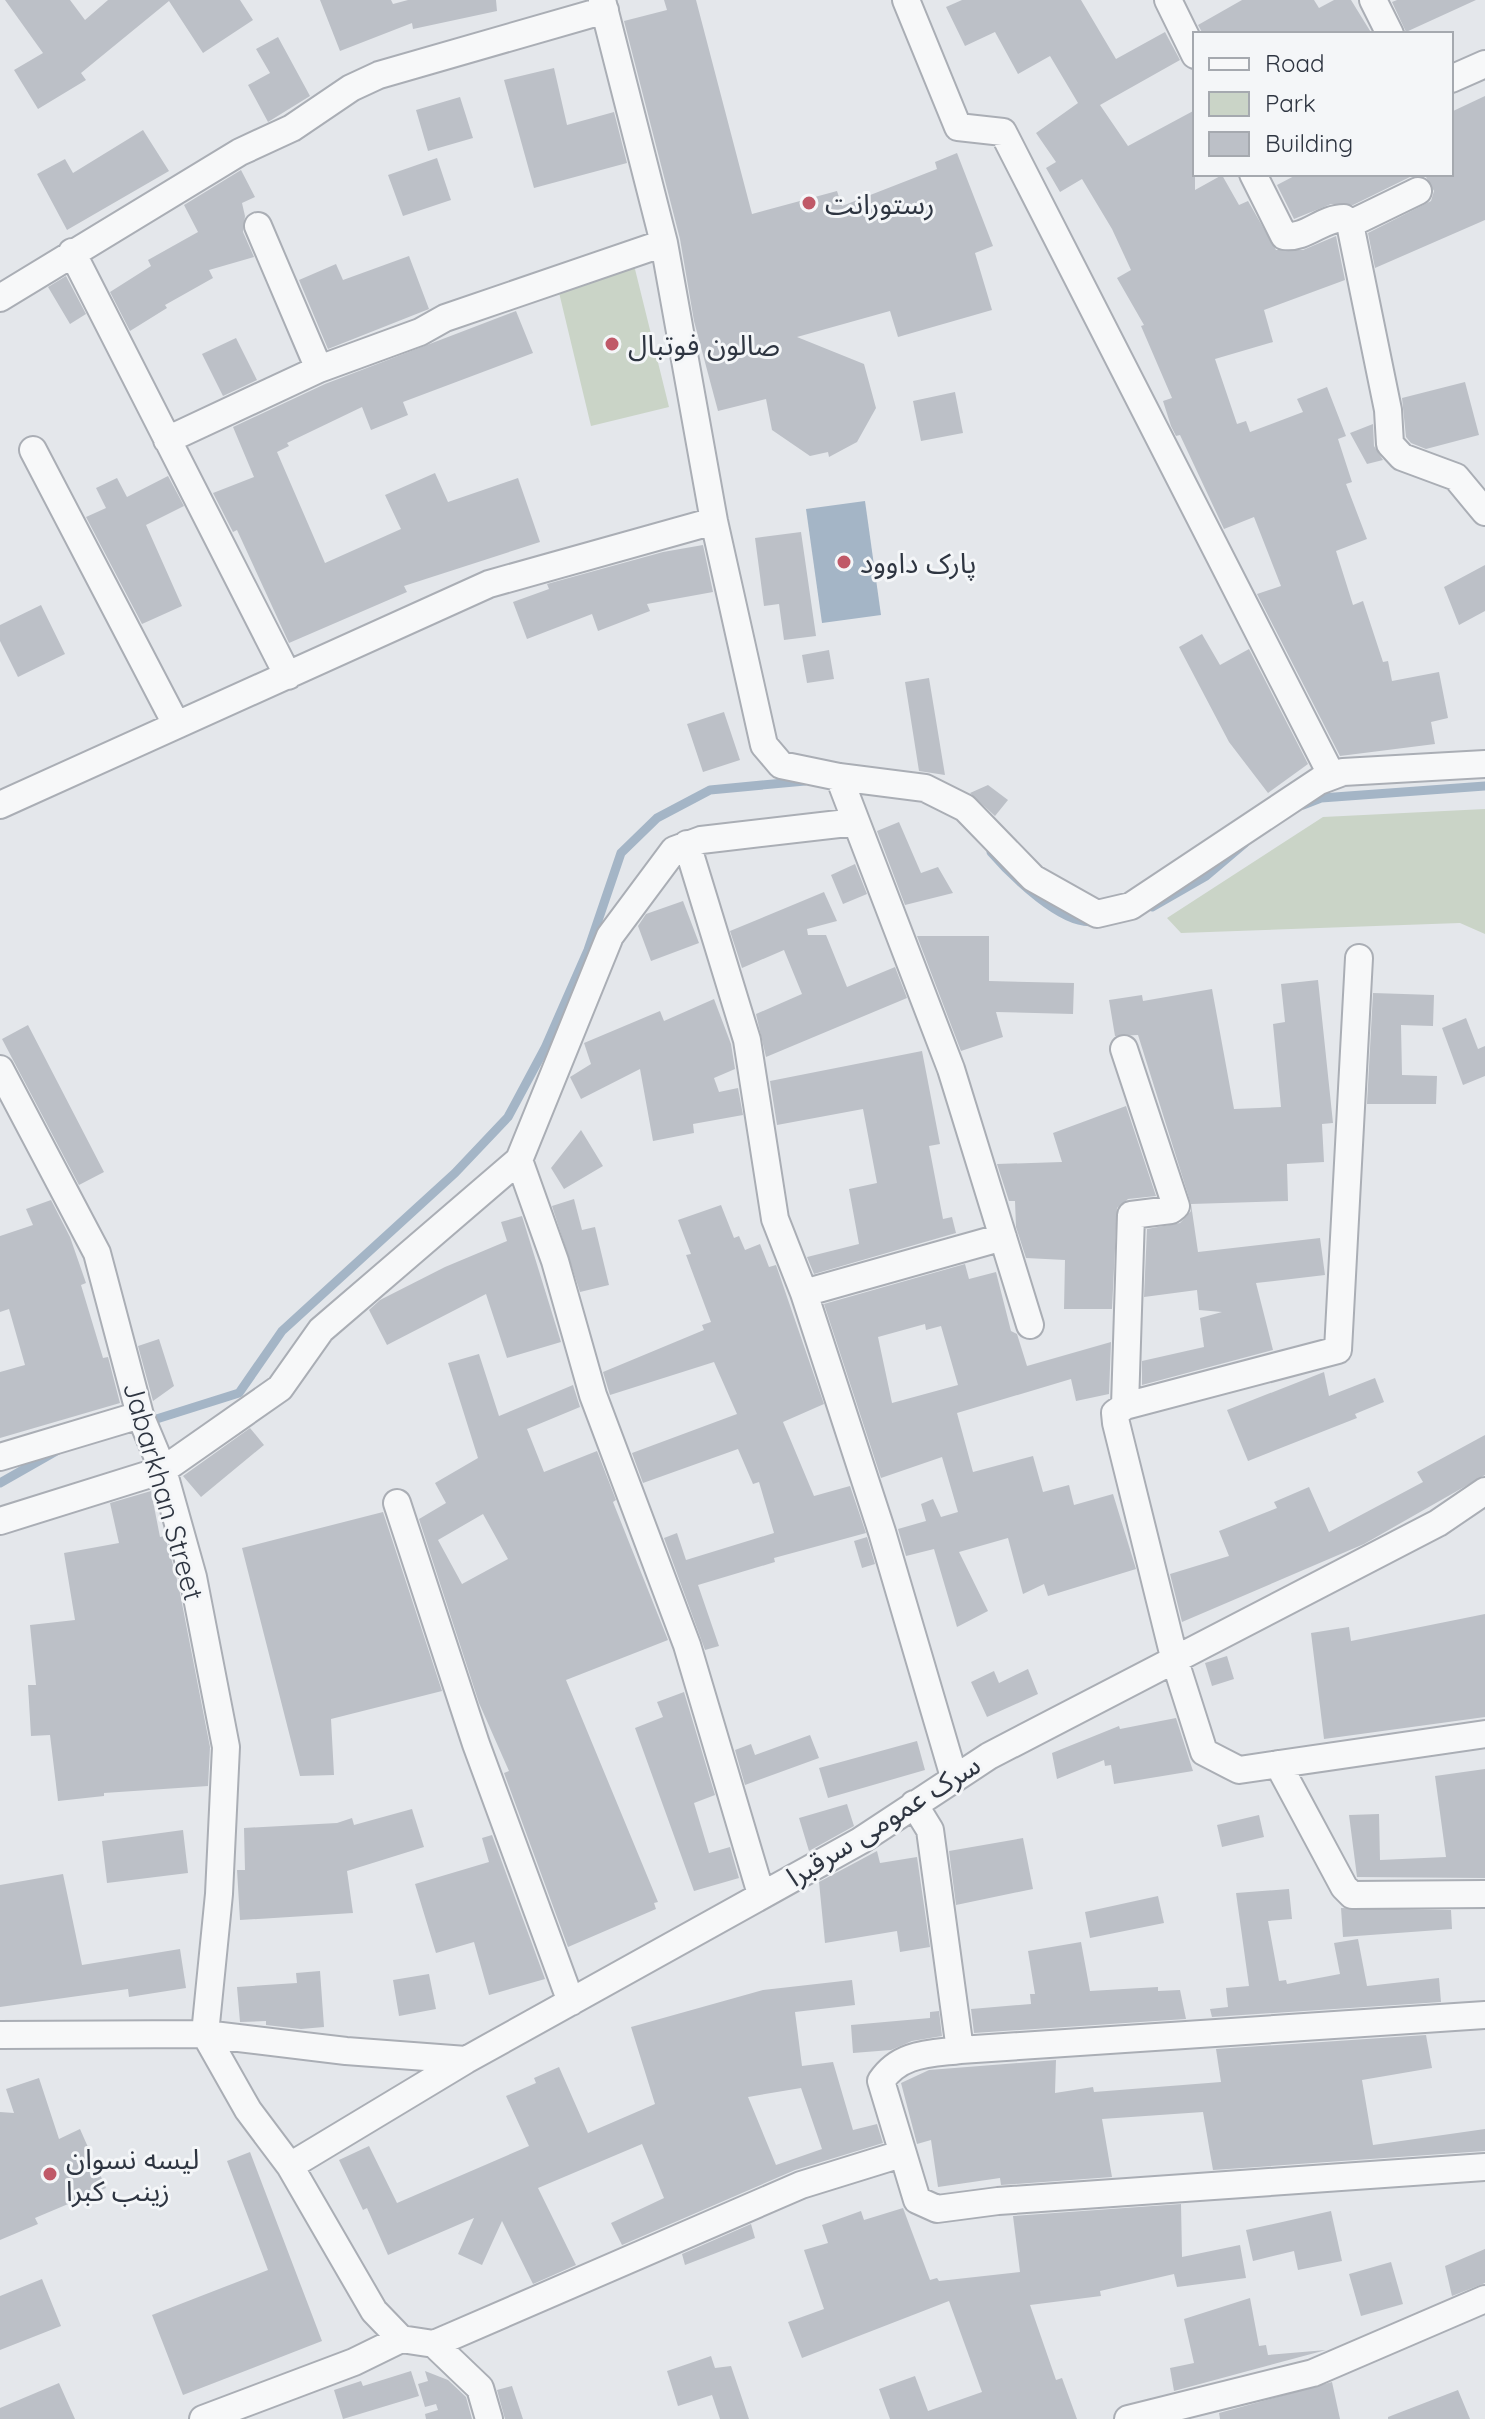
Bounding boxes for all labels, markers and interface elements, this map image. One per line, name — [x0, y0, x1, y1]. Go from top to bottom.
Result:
legend — [1193, 32, 1453, 176]
text: Road — [1265, 48, 1325, 78]
text: Park — [1265, 88, 1316, 118]
text: Building — [1265, 128, 1353, 158]
place label: رستورانت — [825, 186, 934, 221]
marker: رستورانت — [800, 194, 818, 212]
place label: صالون فوتبال — [628, 327, 780, 362]
marker: صالون فوتبال — [603, 335, 621, 353]
place label: پارک داوود — [860, 545, 976, 581]
marker: پارک داوود — [835, 553, 853, 571]
street label: Jabarkhan Street — [116, 1378, 212, 1604]
street label: سرک عمومی سرقبرا — [780, 1746, 986, 1894]
place label: لیسه نسوان زینب کبرا — [66, 2141, 199, 2208]
marker: لیسه نسوان زینب کبرا — [41, 2165, 59, 2183]

